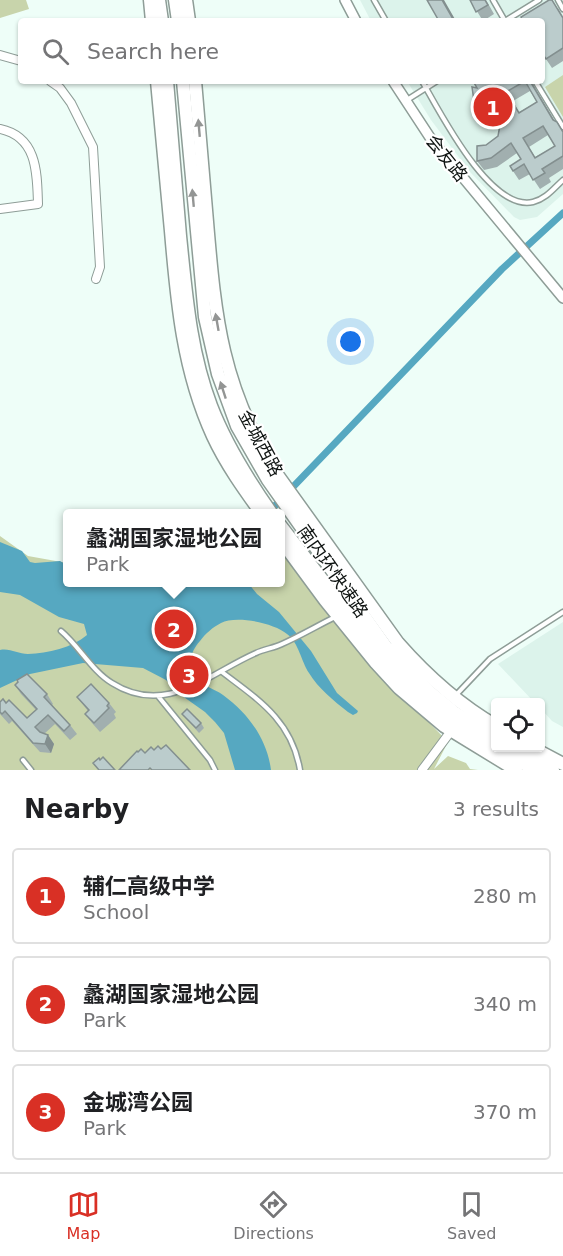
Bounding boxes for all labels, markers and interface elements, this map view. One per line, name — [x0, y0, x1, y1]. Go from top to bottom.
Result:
search box — [18, 18, 545, 84]
icon: search — [39, 35, 72, 68]
text: Search here — [87, 39, 219, 64]
pin: 1 — [474, 84, 512, 130]
one-way arrow — [194, 118, 204, 137]
street label: 会友路 — [422, 130, 472, 186]
one-way arrow — [189, 189, 198, 208]
one-way arrow — [212, 312, 221, 331]
your location — [336, 327, 365, 356]
one-way arrow — [218, 381, 227, 399]
street label: 金城西路 — [235, 406, 287, 480]
popup — [63, 509, 285, 587]
street label: 南内环快速路 — [293, 521, 373, 621]
text: 蠡湖国家湿地公园 — [86, 526, 262, 551]
text: Park — [86, 552, 129, 576]
pin: 2 — [154, 606, 194, 652]
pin: 3 — [170, 652, 208, 698]
map controls — [491, 698, 545, 752]
button: locate — [491, 698, 545, 752]
text: Nearby — [24, 794, 129, 824]
text: 3 results — [453, 797, 539, 821]
text: 辅仁高级中学 — [83, 874, 215, 899]
text: 1 — [39, 884, 52, 908]
text: 280 m — [473, 884, 537, 908]
text: School — [83, 900, 149, 924]
text: 蠡湖国家湿地公园 — [83, 982, 259, 1007]
text: 2 — [39, 992, 52, 1016]
text: 340 m — [473, 992, 537, 1016]
text: Park — [83, 1008, 126, 1032]
text: 金城湾公园 — [83, 1090, 193, 1115]
text: 3 — [39, 1100, 52, 1124]
text: 370 m — [473, 1100, 537, 1124]
text: Park — [83, 1116, 126, 1140]
tab: Map — [67, 1188, 100, 1243]
tab: Directions — [233, 1188, 314, 1243]
tab: Saved — [447, 1188, 496, 1243]

